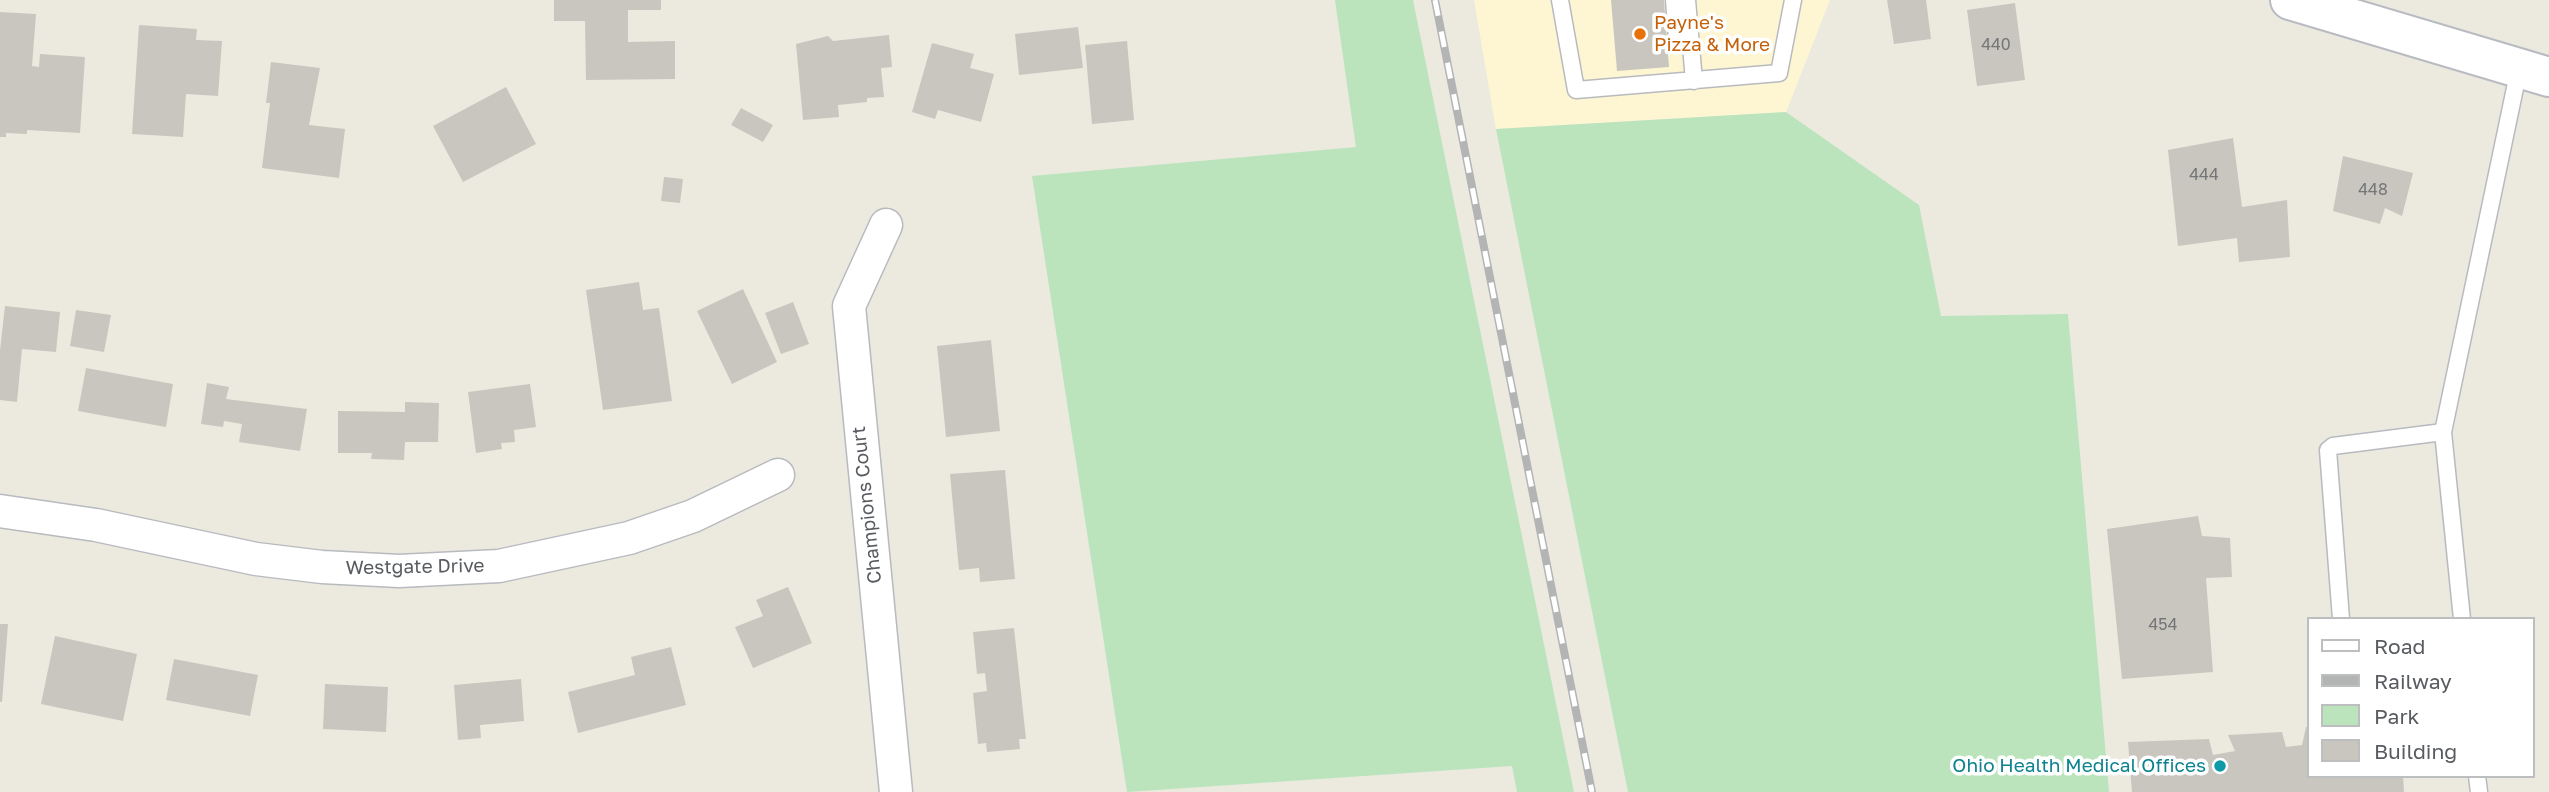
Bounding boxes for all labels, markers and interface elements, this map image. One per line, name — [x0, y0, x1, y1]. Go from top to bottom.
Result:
place label: Payne's Pizza & More — [1654, 12, 1770, 56]
marker: Payne's Pizza & More — [1632, 26, 1648, 42]
house number: 440 — [1981, 35, 2011, 55]
house number: 444 — [2189, 165, 2219, 185]
house number: 448 — [2358, 180, 2388, 200]
street label: Champions Court — [847, 425, 887, 585]
street label: Westgate Drive — [345, 554, 485, 580]
house number: 454 — [2149, 615, 2177, 635]
legend — [2308, 617, 2535, 778]
text: Road — [2374, 633, 2425, 659]
text: Railway — [2374, 668, 2452, 694]
text: Park — [2374, 703, 2419, 729]
text: Building — [2374, 738, 2457, 764]
place label: Ohio Health Medical Offices — [1952, 755, 2206, 777]
marker: Ohio Health Medical Offices — [2212, 758, 2228, 774]

